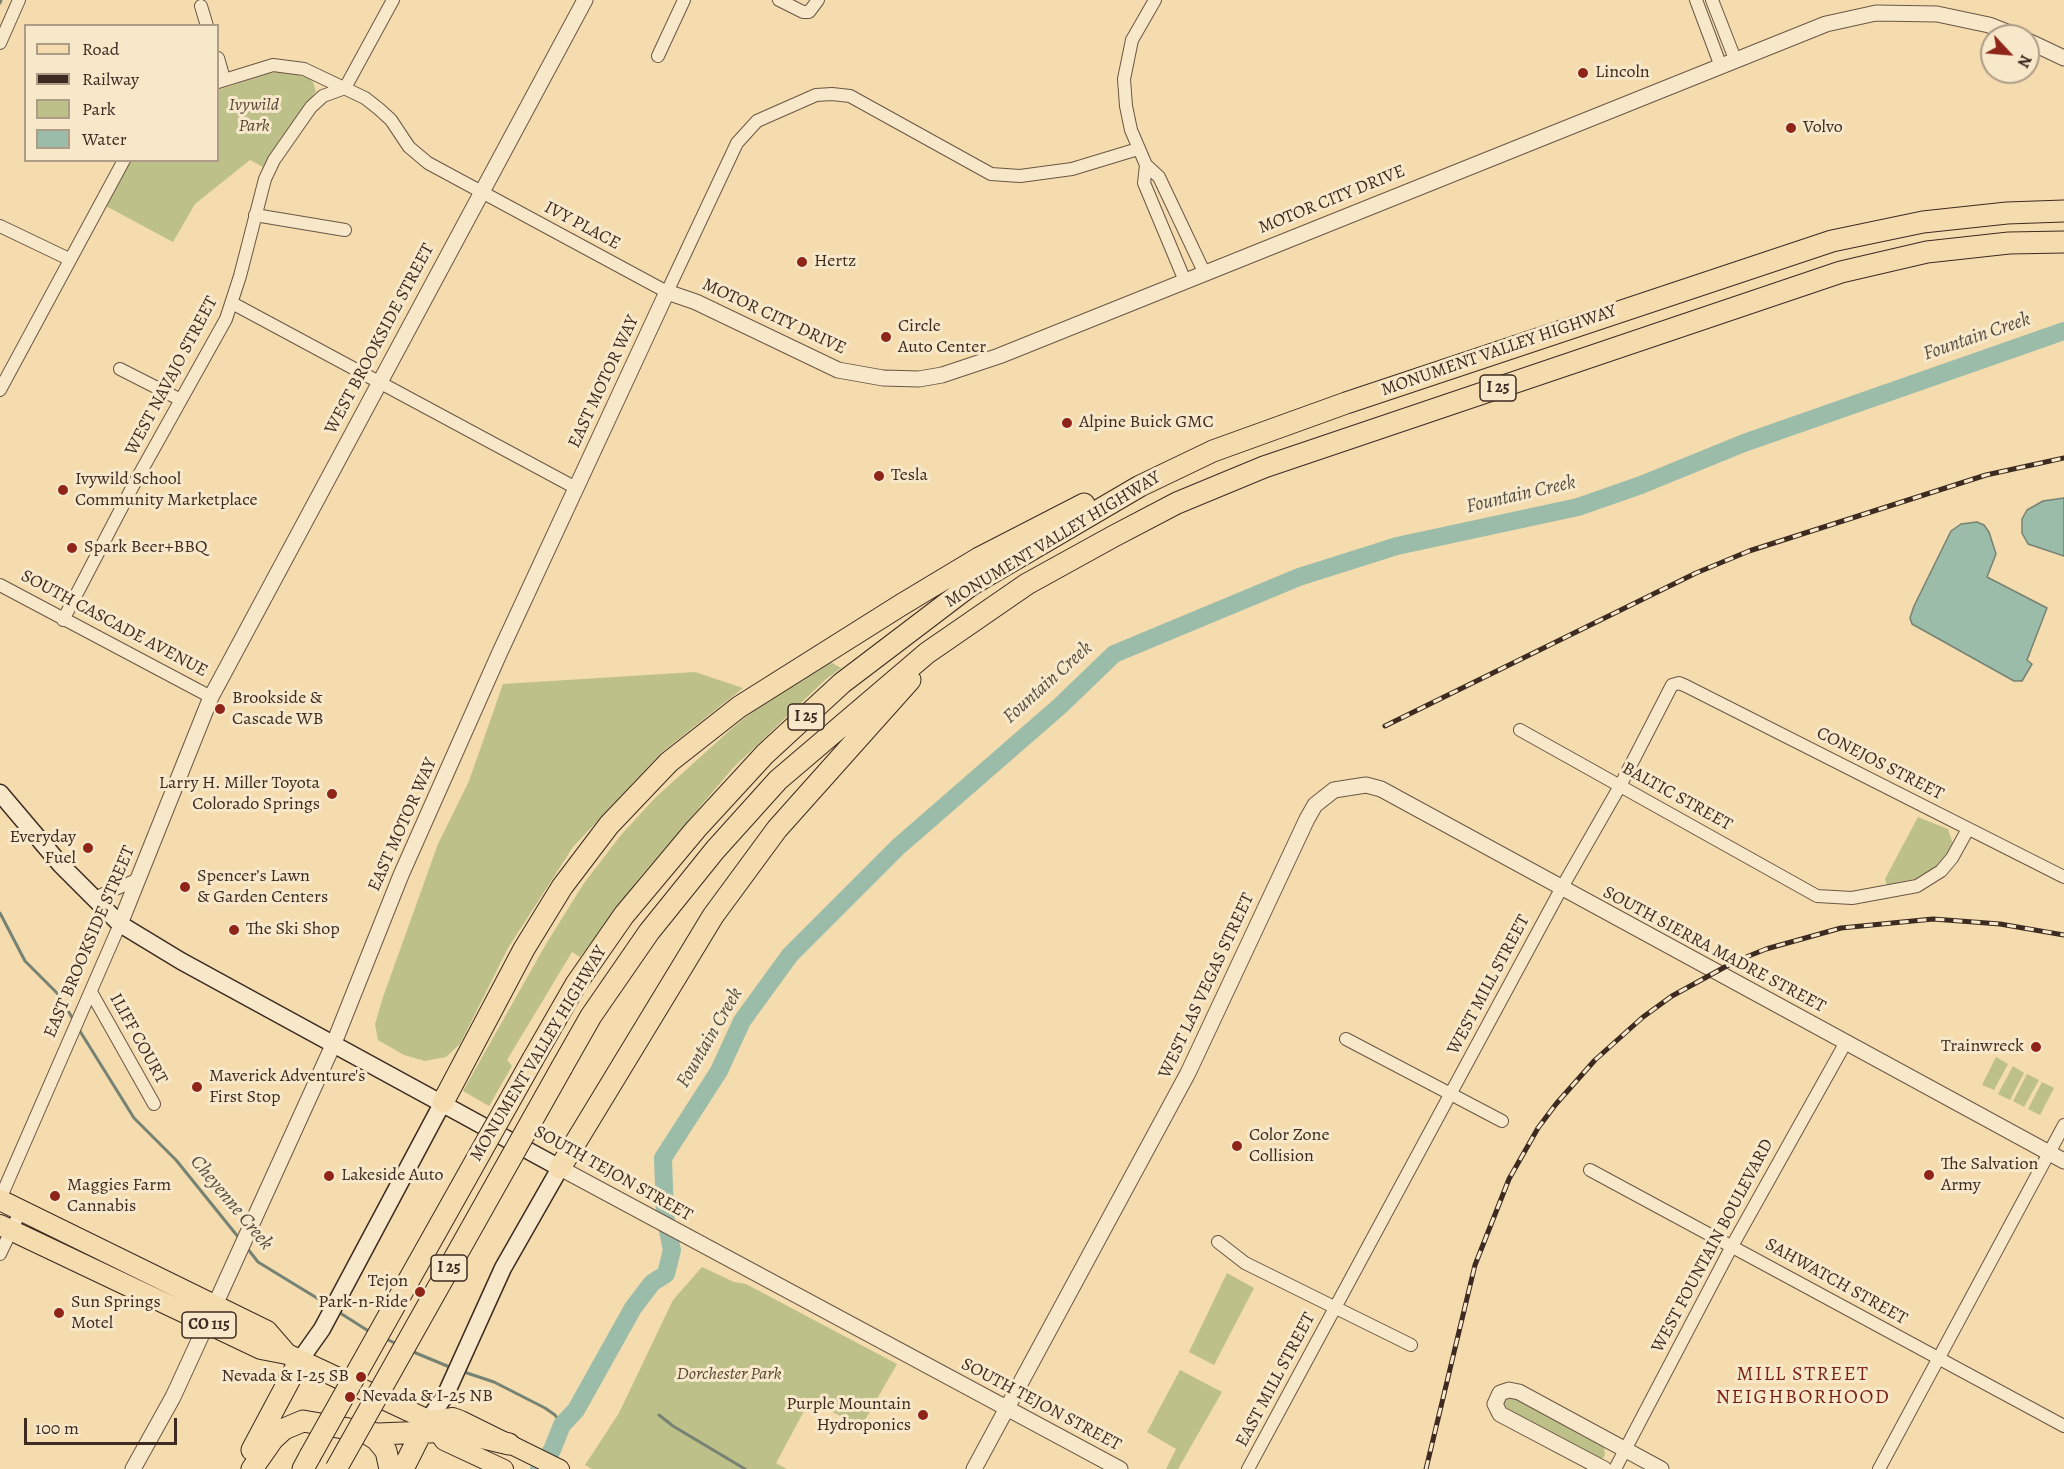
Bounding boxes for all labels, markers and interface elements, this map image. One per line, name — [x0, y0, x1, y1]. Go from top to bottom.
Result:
legend — [24, 24, 219, 162]
north arrow — [1980, 24, 2040, 84]
text: Road — [82, 37, 119, 61]
text: N — [2012, 51, 2037, 71]
place label: Lincoln — [1595, 62, 1650, 84]
marker: Lincoln — [1576, 66, 1590, 80]
text: Railway — [82, 67, 139, 91]
park label: Ivywild Park — [229, 95, 279, 138]
text: Park — [82, 97, 116, 121]
place label: Volvo — [1803, 117, 1843, 139]
marker: Volvo — [1784, 121, 1798, 135]
text: Water — [82, 127, 127, 151]
street label: MOTOR CITY DRIVE — [1256, 161, 1408, 239]
street label: IVY PLACE — [540, 197, 624, 255]
street label: WEST BROOKSIDE STREET — [321, 240, 439, 438]
place label: Hertz — [814, 251, 856, 273]
marker: Hertz — [795, 255, 809, 269]
street label: MOTOR CITY DRIVE — [699, 274, 849, 360]
street label: WEST NAVAJO STREET — [121, 293, 223, 459]
street label: MONUMENT VALLEY HIGHWAY — [1379, 301, 1619, 401]
water label: Fountain Creek — [1920, 307, 2034, 367]
street label: EAST MOTOR WAY — [564, 312, 644, 452]
place label: Circle Auto Center — [898, 316, 986, 358]
marker: Circle Auto Center — [879, 330, 893, 344]
road number: I 25 — [1480, 375, 1516, 401]
place label: Alpine Buick GMC — [1079, 412, 1214, 434]
marker: Alpine Buick GMC — [1060, 416, 1074, 430]
place label: Tesla — [891, 465, 928, 487]
street label: MONUMENT VALLEY HIGHWAY — [941, 467, 1165, 613]
place label: Ivywild School Community Marketplace — [75, 469, 258, 512]
marker: Tesla — [872, 469, 886, 483]
water label: Fountain Creek — [1464, 471, 1578, 519]
marker: Ivywild School Community Marketplace — [56, 483, 70, 497]
place label: Spark Beer+BBQ — [84, 537, 208, 559]
marker: Spark Beer+BBQ — [65, 541, 79, 555]
street label: SOUTH CASCADE AVENUE — [17, 566, 211, 682]
water label: Fountain Creek — [998, 637, 1098, 729]
place label: Brookside & Cascade WB — [232, 688, 324, 730]
marker: Brookside & Cascade WB — [213, 702, 227, 716]
road number: I 25 — [788, 704, 824, 730]
street label: CONEJOS STREET — [1813, 723, 1947, 805]
street label: EAST MOTOR WAY — [364, 755, 442, 895]
street label: BALTIC STREET — [1618, 758, 1736, 836]
place label: Larry H. Miller Toyota Colorado Springs — [159, 773, 320, 816]
marker: Larry H. Miller Toyota Colorado Springs — [325, 787, 339, 801]
place label: Everyday Fuel — [9, 827, 76, 870]
marker: Everyday Fuel — [81, 841, 95, 855]
street label: EAST BROOKSIDE STREET — [40, 843, 140, 1041]
place label: Spencer’s Lawn & Garden Centers — [197, 866, 328, 908]
marker: Spencer’s Lawn & Garden Centers — [178, 880, 192, 894]
street label: SOUTH SIERRA MADRE STREET — [1599, 882, 1829, 1018]
street label: WEST LAS VEGAS STREET — [1155, 890, 1259, 1082]
street label: WEST MILL STREET — [1443, 911, 1535, 1059]
place label: The Ski Shop — [246, 919, 340, 941]
marker: The Ski Shop — [227, 923, 241, 937]
street label: MONUMENT VALLEY HIGHWAY — [466, 942, 612, 1166]
water label: Fountain Creek — [672, 984, 748, 1092]
street label: ILIFF COURT — [104, 990, 172, 1088]
place label: Trainwreck — [1941, 1036, 2024, 1058]
marker: Trainwreck — [2029, 1040, 2043, 1054]
place label: Maverick Adventure's First Stop — [209, 1066, 366, 1108]
marker: Maverick Adventure's First Stop — [190, 1080, 204, 1094]
street label: SOUTH TEJON STREET — [530, 1121, 696, 1227]
place label: Color Zone Collision — [1249, 1125, 1329, 1168]
street label: WEST FOUNTAIN BOULEVARD — [1647, 1135, 1779, 1357]
marker: Color Zone Collision — [1230, 1139, 1244, 1153]
water label: Cheyenne Creek — [184, 1151, 278, 1255]
place label: The Salvation Army — [1941, 1154, 2038, 1196]
place label: Lakeside Auto — [341, 1165, 444, 1187]
marker: The Salvation Army — [1922, 1168, 1936, 1182]
marker: Lakeside Auto — [322, 1169, 336, 1183]
place label: Maggies Farm Cannabis — [67, 1175, 171, 1218]
marker: Maggies Farm Cannabis — [48, 1189, 62, 1203]
street label: SAHWATCH STREET — [1761, 1234, 1911, 1330]
road number: I 25 — [431, 1255, 467, 1281]
place label: Tejon Park-n-Ride — [318, 1271, 408, 1314]
marker: Tejon Park-n-Ride — [413, 1285, 427, 1299]
place label: Sun Springs Motel — [71, 1292, 161, 1334]
marker: Sun Springs Motel — [52, 1306, 66, 1320]
street label: EAST MILL STREET — [1232, 1309, 1320, 1451]
road number: CO 115 — [182, 1312, 236, 1338]
street label: SOUTH TEJON STREET — [957, 1354, 1125, 1456]
district label: MILL STREET NEIGHBORHOOD — [1716, 1363, 1890, 1410]
park label: Dorchester Park — [677, 1364, 781, 1386]
place label: Nevada & I-25 SB — [222, 1366, 349, 1388]
marker: Nevada & I-25 SB — [354, 1370, 368, 1384]
place label: Nevada & I-25 NB — [362, 1386, 493, 1408]
marker: Nevada & I-25 NB — [343, 1390, 357, 1404]
place label: Purple Mountain Hydroponics — [786, 1394, 911, 1436]
scale bar — [27, 1406, 180, 1444]
marker: Purple Mountain Hydroponics — [916, 1408, 930, 1422]
text: 100 m — [35, 1416, 79, 1440]

